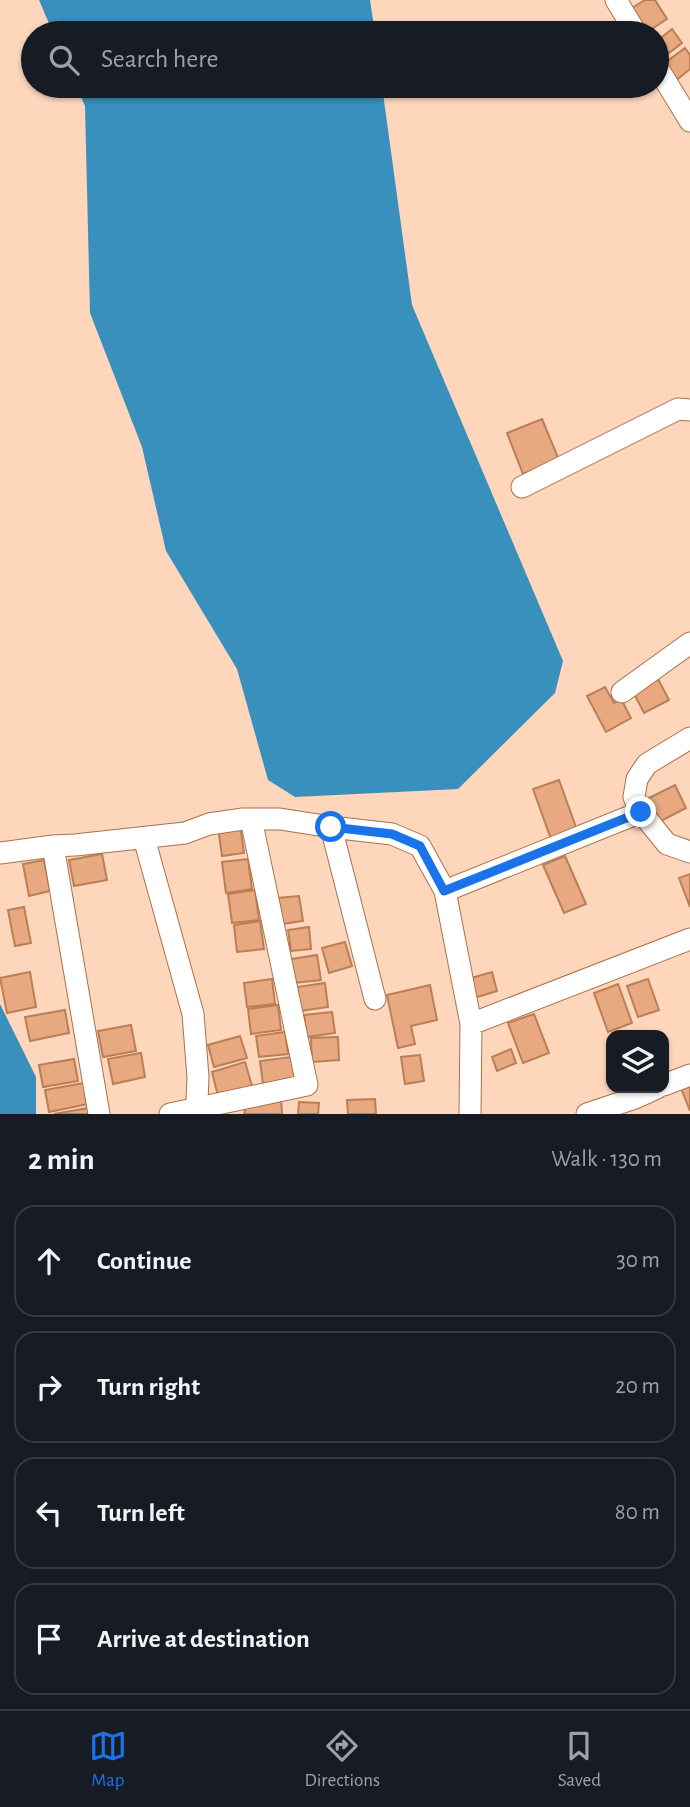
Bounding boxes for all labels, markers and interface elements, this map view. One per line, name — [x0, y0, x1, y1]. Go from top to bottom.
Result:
search box — [21, 21, 669, 98]
icon: search — [45, 41, 83, 79]
text: Search here — [101, 46, 219, 72]
route end — [625, 796, 656, 827]
route start — [315, 811, 346, 842]
map controls — [606, 1030, 669, 1093]
button: layers — [606, 1030, 669, 1093]
text: 2 min — [28, 1145, 95, 1175]
text: Walk · 130 m — [551, 1148, 662, 1171]
icon: ahead — [30, 1242, 68, 1280]
text: Continue — [97, 1248, 192, 1274]
text: 30 m — [616, 1249, 660, 1272]
icon: right — [30, 1368, 68, 1406]
text: Turn right — [97, 1374, 200, 1400]
text: 20 m — [615, 1375, 660, 1398]
icon: left — [30, 1494, 68, 1532]
text: Turn left — [97, 1500, 185, 1526]
text: 80 m — [615, 1501, 660, 1524]
icon: arrive — [30, 1620, 68, 1658]
text: Arrive at destination — [97, 1626, 310, 1652]
tab: Map — [89, 1727, 127, 1792]
tab: Directions — [304, 1727, 380, 1792]
tab: Saved — [558, 1727, 601, 1792]

